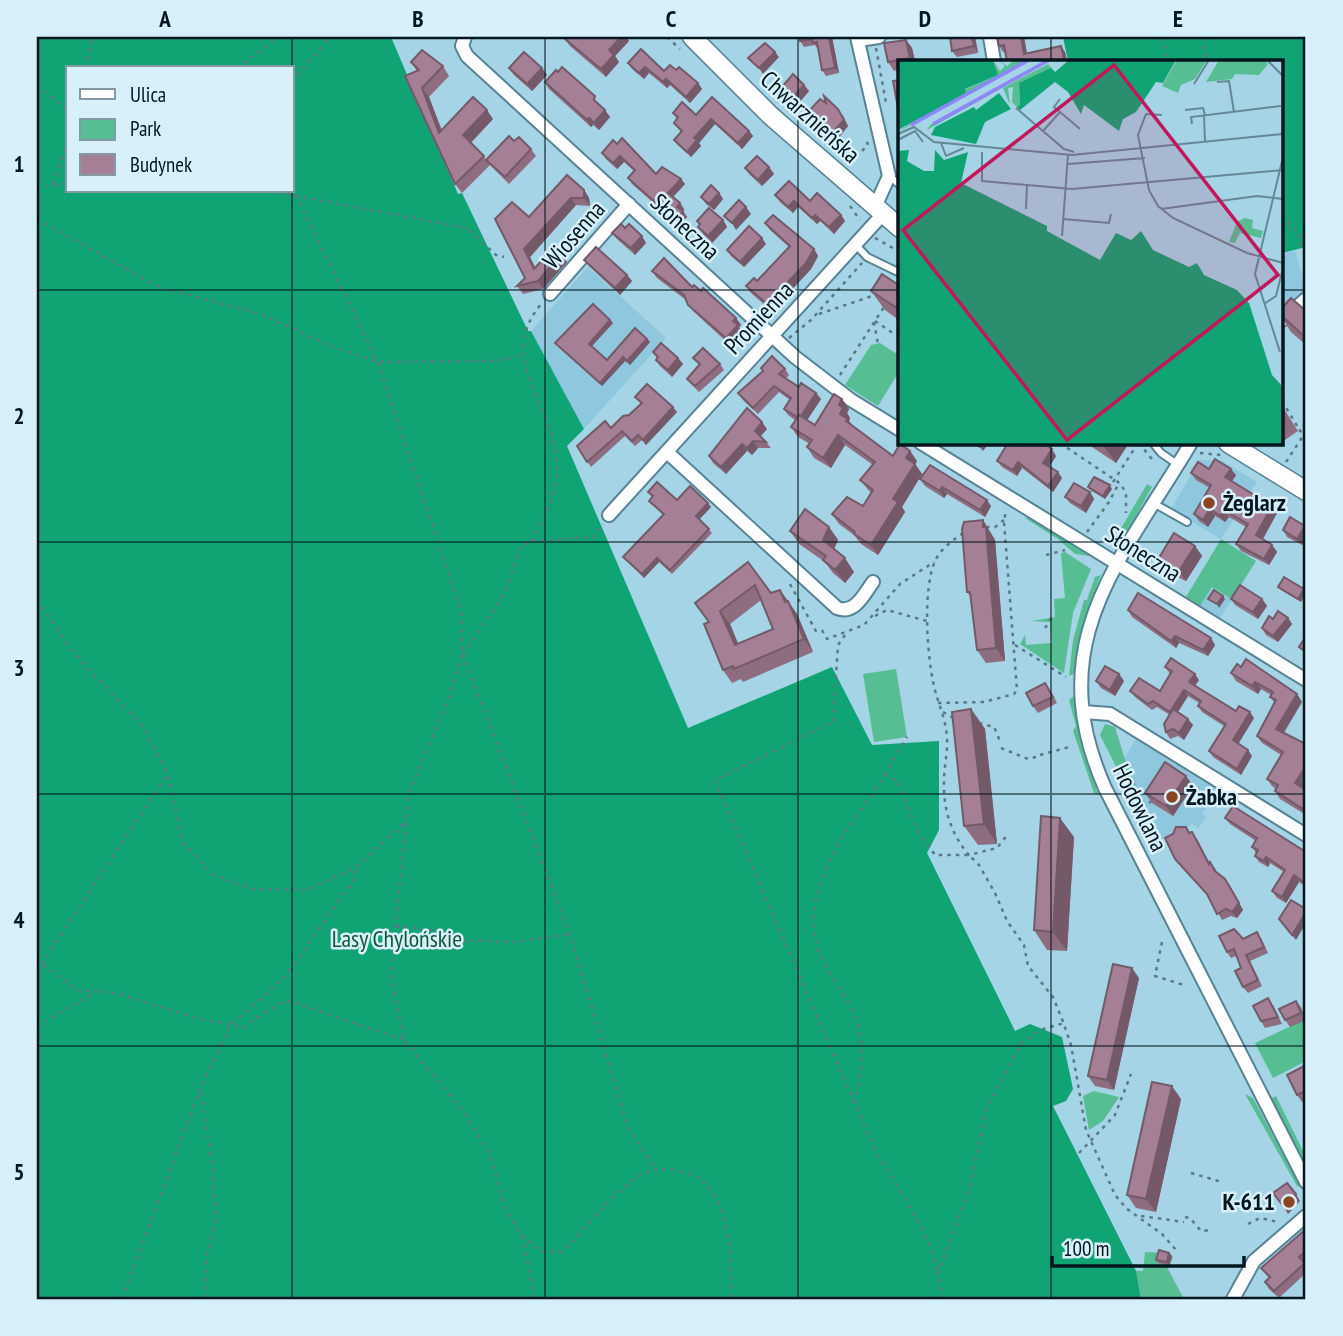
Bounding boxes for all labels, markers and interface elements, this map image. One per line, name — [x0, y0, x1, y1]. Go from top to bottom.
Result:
text: A — [158, 4, 171, 33]
text: B — [412, 4, 424, 33]
text: C — [666, 4, 677, 33]
text: D — [919, 4, 931, 33]
text: E — [1173, 4, 1183, 33]
inset map — [898, 60, 1284, 444]
street label: Chwarznieńska — [754, 64, 867, 170]
legend — [66, 66, 294, 192]
text: Ulica — [130, 81, 166, 108]
text: Park — [130, 115, 161, 142]
text: 1 — [14, 149, 25, 178]
text: Budynek — [130, 151, 192, 178]
street label: Słoneczna — [644, 187, 726, 266]
street label: Wiosenna — [536, 194, 612, 275]
street label: Promienna — [717, 275, 800, 361]
text: 2 — [14, 401, 25, 430]
place label: Żeglarz — [1223, 487, 1286, 518]
marker: Żeglarz — [1201, 495, 1217, 511]
street label: Słoneczna — [1100, 518, 1187, 589]
text: 3 — [14, 653, 25, 682]
street label: Hodowlana — [1106, 759, 1175, 856]
place label: Żabka — [1186, 781, 1237, 812]
marker: Żabka — [1164, 789, 1180, 805]
text: 4 — [14, 905, 25, 934]
park label: Lasy Chylońskie — [332, 923, 462, 954]
text: 5 — [14, 1157, 25, 1186]
place label: K-611 — [1223, 1186, 1275, 1217]
marker: K-611 — [1281, 1194, 1297, 1210]
scale bar — [1052, 1224, 1245, 1268]
text: 100 m — [1063, 1235, 1109, 1262]

